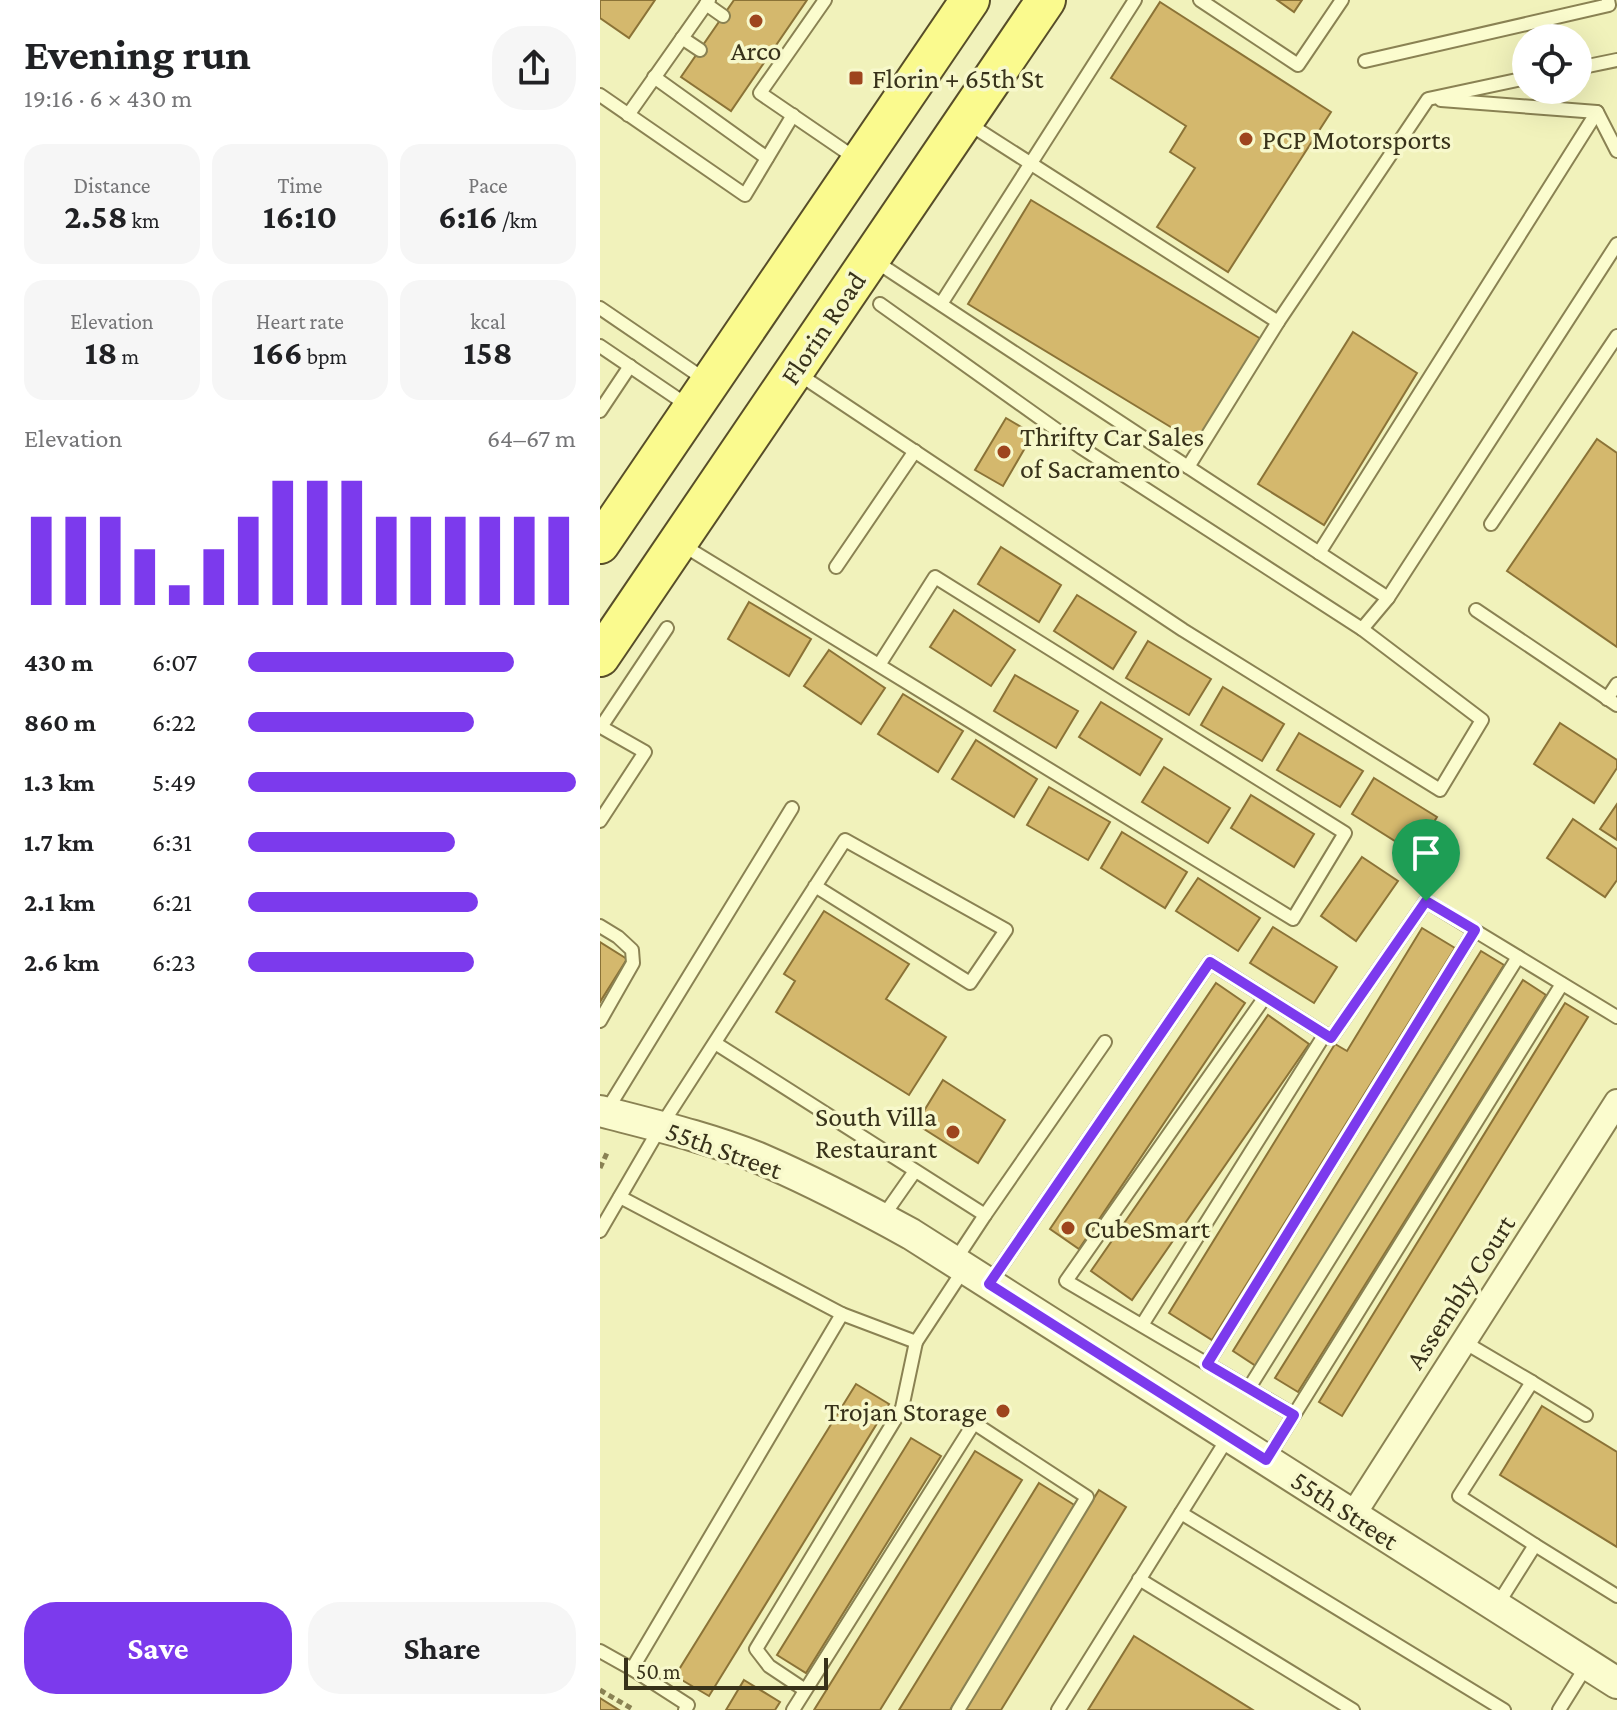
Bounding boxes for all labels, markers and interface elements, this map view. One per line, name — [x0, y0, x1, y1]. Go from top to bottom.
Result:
marker: Arco — [747, 12, 765, 30]
map controls — [1512, 24, 1592, 104]
button: locate — [1512, 24, 1592, 104]
button: share — [492, 26, 576, 110]
text: Evening run — [24, 30, 251, 78]
place label: Arco — [731, 35, 781, 66]
place label: Florin + 65th St — [872, 63, 1044, 94]
marker: Florin + 65th St — [847, 69, 865, 87]
text: 19:16 · 6 × 430 m — [24, 84, 192, 113]
place label: PCP Motorsports — [1262, 124, 1451, 155]
marker: PCP Motorsports — [1237, 130, 1255, 148]
text: Distance — [74, 173, 150, 198]
text: Time — [277, 173, 323, 198]
text: Pace — [468, 173, 508, 198]
text: 2.58 — [64, 198, 127, 235]
text: 16:10 — [263, 198, 337, 235]
text: 6:16 — [438, 198, 498, 235]
text: km — [127, 208, 160, 233]
text: /km — [498, 208, 538, 233]
street label: Florin Road — [774, 265, 872, 390]
text: Elevation — [70, 309, 154, 334]
text: Heart rate — [256, 309, 344, 334]
text: kcal — [470, 309, 506, 334]
text: 18 — [85, 334, 117, 371]
text: 166 — [253, 334, 303, 371]
text: 158 — [463, 334, 513, 371]
text: m — [117, 344, 139, 369]
text: bpm — [303, 344, 347, 369]
place label: Thrifty Car Sales of Sacramento — [1020, 421, 1204, 484]
text: Elevation — [24, 424, 122, 453]
text: 64–67 m — [487, 424, 576, 453]
marker: Thrifty Car Sales of Sacramento — [995, 443, 1013, 461]
text: 430 m — [24, 648, 93, 677]
text: 6:07 — [152, 648, 197, 677]
text: 860 m — [24, 708, 96, 737]
text: 6:22 — [152, 708, 196, 737]
text: 1.3 km — [24, 768, 95, 797]
text: 5:49 — [152, 768, 196, 797]
pin — [1392, 819, 1460, 901]
text: 1.7 km — [24, 828, 94, 857]
text: 6:31 — [152, 828, 192, 857]
icon: arrive — [1404, 831, 1448, 875]
text: 2.1 km — [24, 888, 95, 917]
text: 6:21 — [152, 888, 192, 917]
text: 2.6 km — [24, 948, 100, 977]
text: 6:23 — [152, 948, 196, 977]
place label: South Villa Restaurant — [815, 1101, 938, 1164]
street label: 55th Street — [662, 1115, 787, 1186]
marker: South Villa Restaurant — [944, 1123, 962, 1141]
street label: Assembly Court — [1399, 1209, 1522, 1375]
place label: CubeSmart — [1084, 1213, 1210, 1244]
marker: CubeSmart — [1059, 1219, 1077, 1237]
place label: Trojan Storage — [824, 1396, 987, 1427]
marker: Trojan Storage — [994, 1402, 1012, 1420]
street label: 55th Street — [1286, 1464, 1405, 1556]
button: Save — [24, 1602, 292, 1694]
button: Share — [308, 1602, 576, 1694]
scale bar — [624, 1654, 828, 1690]
text: 50 m — [636, 1659, 681, 1684]

